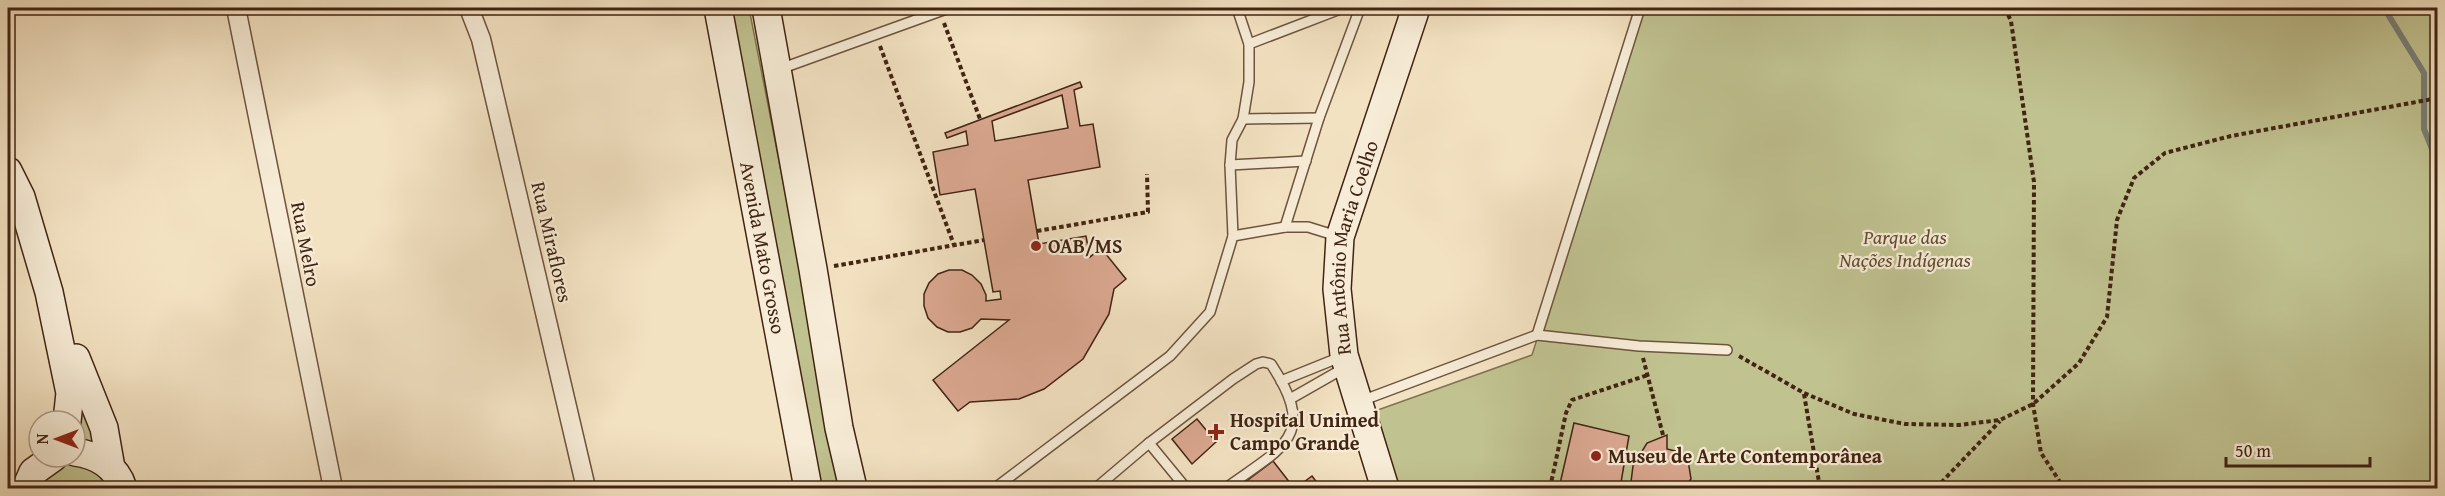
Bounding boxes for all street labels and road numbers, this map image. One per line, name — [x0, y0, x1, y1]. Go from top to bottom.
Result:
street label: Rua Antônio Maria Coelho — [1322, 136, 1385, 357]
street label: Avenida Mato Grosso — [733, 159, 794, 336]
street label: Rua Miraflores — [525, 179, 580, 305]
street label: Rua Melro — [284, 199, 329, 289]

